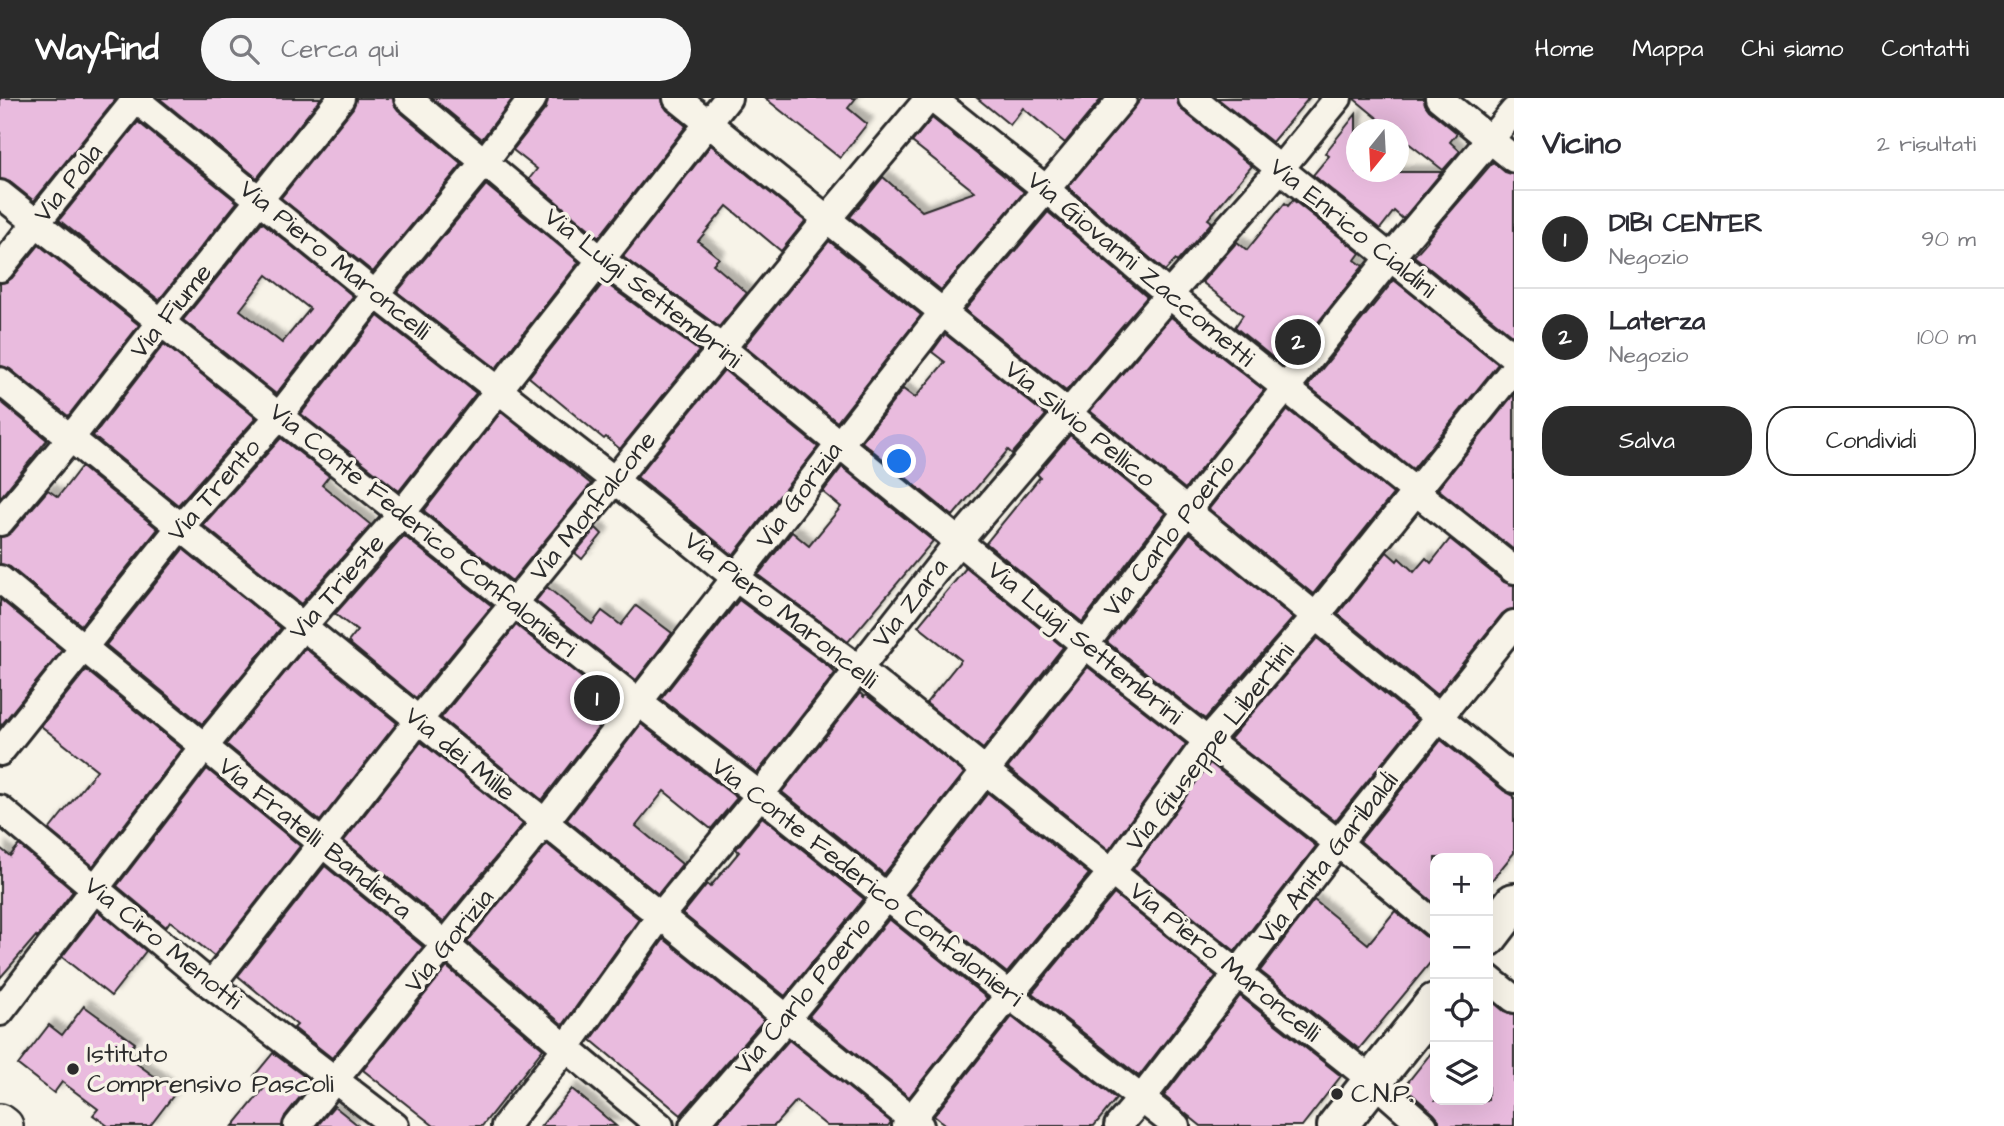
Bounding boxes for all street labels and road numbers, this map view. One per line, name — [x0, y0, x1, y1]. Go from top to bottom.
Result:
street label: Via Pola — [25, 136, 111, 230]
street label: Via Enrico Cialdini — [1262, 149, 1444, 307]
street label: Via Giovanni Zaccometti — [1019, 163, 1263, 375]
street label: Via Piero Maroncelli — [232, 171, 439, 349]
street label: Via Luigi Settembrini — [535, 199, 750, 379]
street label: Via Fiume — [121, 256, 221, 366]
street label: Via Silvio Pellico — [997, 352, 1163, 496]
street label: Via Conte Federico Confalonieri — [261, 394, 585, 666]
street label: Via Monfalcone — [521, 423, 665, 589]
street label: Via Trento — [159, 430, 269, 550]
street label: Via Gorizia — [747, 434, 851, 556]
street label: Via Carlo Poerio — [1094, 447, 1244, 625]
street label: Via Piero Maroncelli — [676, 523, 886, 697]
street label: Via Trieste — [281, 526, 393, 648]
street label: Via Zara — [863, 551, 957, 655]
street label: Via Luigi Settembrini — [978, 553, 1191, 735]
street label: Via Giuseppe Libertini — [1117, 635, 1303, 859]
street label: Via dei Mille — [397, 698, 523, 810]
street label: Via Fratelli Bandiera — [210, 748, 420, 928]
street label: Via Conte Federico Confalonieri — [704, 749, 1031, 1015]
street label: Via Anita Garibaldi — [1249, 764, 1407, 952]
street label: Via Ciro Menotti — [76, 868, 250, 1018]
street label: Via Piero Maroncelli — [1122, 873, 1329, 1051]
street label: Via Gorizia — [396, 881, 502, 1001]
street label: Via Carlo Poerio — [726, 909, 880, 1083]

